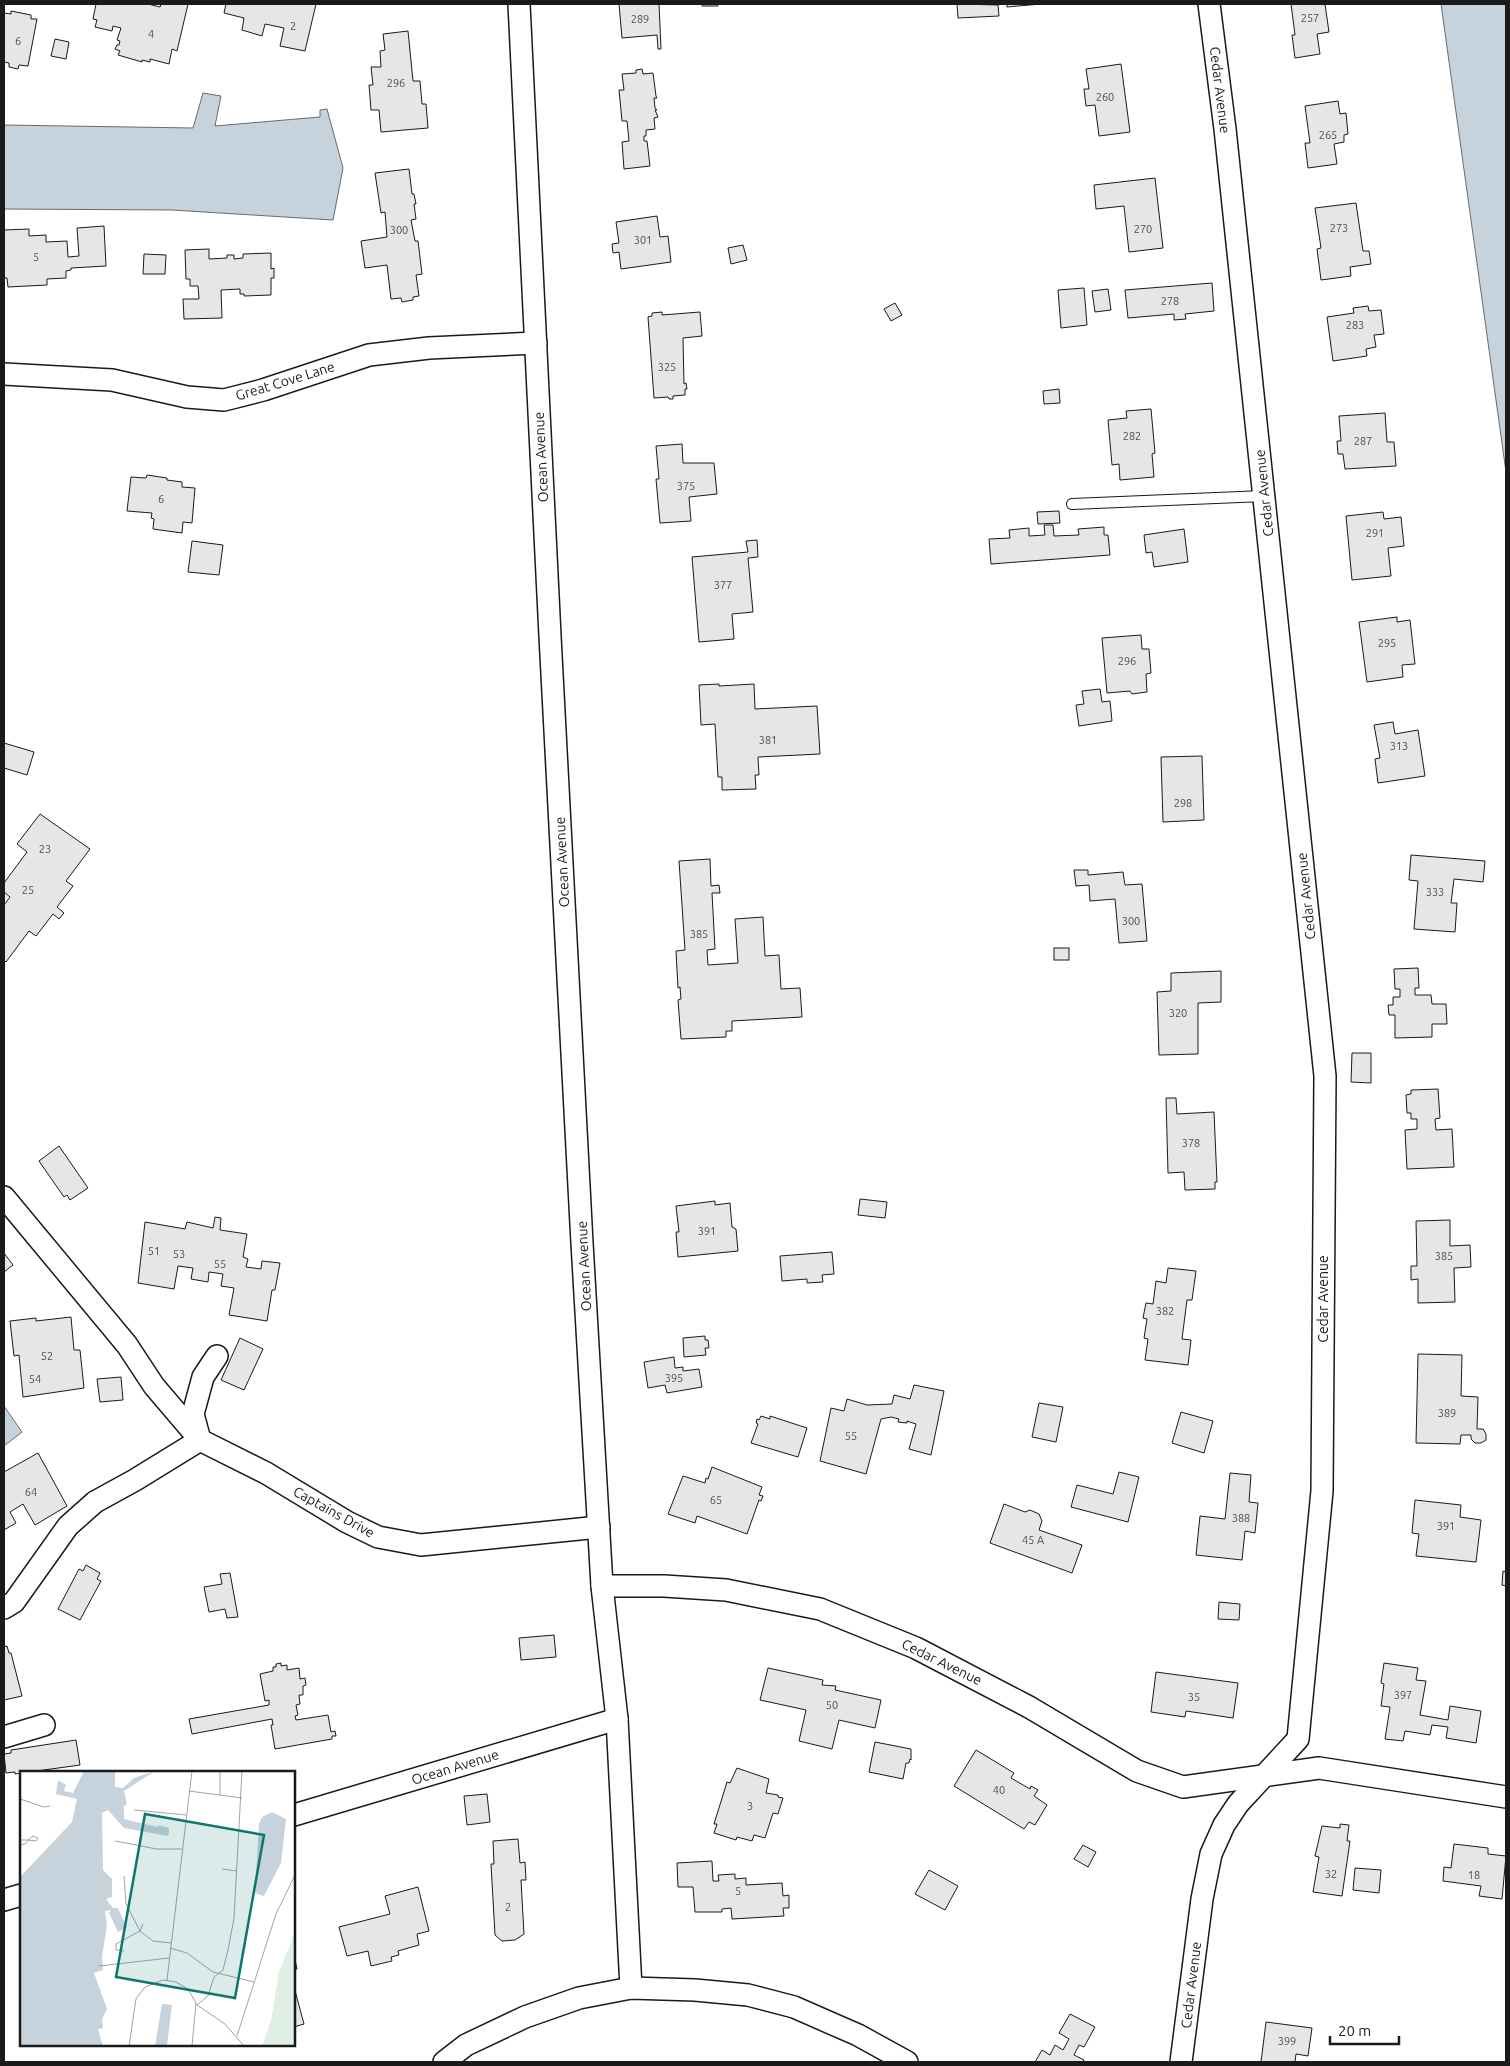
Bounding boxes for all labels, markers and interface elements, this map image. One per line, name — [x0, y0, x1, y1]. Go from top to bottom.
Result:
house number: 257 — [1301, 12, 1319, 24]
house number: 289 — [631, 13, 649, 25]
house number: 2 — [290, 20, 296, 32]
house number: 4 — [148, 28, 154, 40]
house number: 6 — [15, 35, 21, 47]
street label: Cedar Avenue — [1207, 46, 1233, 134]
house number: 296 — [387, 77, 405, 89]
house number: 260 — [1096, 91, 1114, 103]
house number: 265 — [1319, 129, 1337, 141]
house number: 273 — [1330, 222, 1348, 234]
house number: 270 — [1134, 223, 1152, 235]
house number: 300 — [390, 224, 408, 236]
house number: 301 — [634, 234, 652, 246]
house number: 5 — [33, 251, 39, 263]
house number: 278 — [1161, 295, 1179, 307]
house number: 283 — [1346, 319, 1364, 331]
street label: Great Cove Lane — [234, 358, 336, 404]
house number: 325 — [658, 361, 676, 373]
street label: Ocean Avenue — [531, 411, 551, 503]
house number: 282 — [1123, 430, 1141, 442]
house number: 287 — [1354, 435, 1372, 447]
street label: Cedar Avenue — [1251, 449, 1277, 537]
house number: 375 — [677, 480, 695, 492]
house number: 6 — [158, 493, 164, 505]
house number: 291 — [1366, 527, 1384, 539]
house number: 377 — [714, 579, 732, 591]
house number: 295 — [1378, 637, 1396, 649]
house number: 296 — [1118, 655, 1136, 667]
house number: 381 — [759, 734, 777, 746]
house number: 313 — [1390, 740, 1408, 752]
house number: 298 — [1174, 797, 1192, 809]
street label: Ocean Avenue — [552, 816, 572, 908]
house number: 23 — [39, 843, 51, 855]
street label: Cedar Avenue — [1293, 852, 1319, 940]
house number: 25 — [22, 884, 34, 896]
house number: 333 — [1426, 886, 1444, 898]
house number: 300 — [1122, 915, 1140, 927]
house number: 385 — [690, 928, 708, 940]
house number: 320 — [1169, 1007, 1187, 1019]
house number: 378 — [1182, 1137, 1200, 1149]
street label: Ocean Avenue — [574, 1220, 594, 1312]
house number: 391 — [698, 1225, 716, 1237]
house number: 51 — [148, 1245, 160, 1257]
house number: 53 — [173, 1248, 185, 1260]
house number: 385 — [1435, 1250, 1453, 1262]
street label: Cedar Avenue — [1315, 1255, 1331, 1343]
house number: 55 — [214, 1258, 226, 1270]
house number: 382 — [1156, 1305, 1174, 1317]
house number: 52 — [41, 1350, 53, 1362]
house number: 395 — [665, 1372, 683, 1384]
house number: 54 — [29, 1373, 41, 1385]
house number: 389 — [1438, 1407, 1456, 1419]
house number: 55 — [845, 1430, 857, 1442]
street label: Captains Drive — [291, 1483, 377, 1541]
house number: 64 — [25, 1486, 37, 1498]
house number: 65 — [710, 1494, 722, 1506]
house number: 388 — [1232, 1512, 1250, 1524]
house number: 391 — [1437, 1520, 1455, 1532]
house number: 45 A — [1022, 1534, 1045, 1546]
street label: Cedar Avenue — [899, 1636, 985, 1688]
house number: 397 — [1394, 1689, 1412, 1701]
house number: 35 — [1188, 1691, 1200, 1703]
house number: 50 — [826, 1699, 838, 1711]
street label: Ocean Avenue — [409, 1746, 501, 1788]
inset map — [20, 1771, 295, 2046]
house number: 40 — [993, 1784, 1005, 1796]
house number: 3 — [747, 1800, 753, 1812]
house number: 32 — [1325, 1868, 1337, 1880]
house number: 18 — [1468, 1869, 1480, 1881]
house number: 5 — [735, 1885, 741, 1897]
house number: 2 — [505, 1901, 511, 1913]
street label: Cedar Avenue — [1178, 1941, 1204, 2029]
scale bar — [1330, 2014, 1399, 2046]
text: 20 m — [1338, 2022, 1371, 2039]
house number: 399 — [1278, 2035, 1296, 2047]

